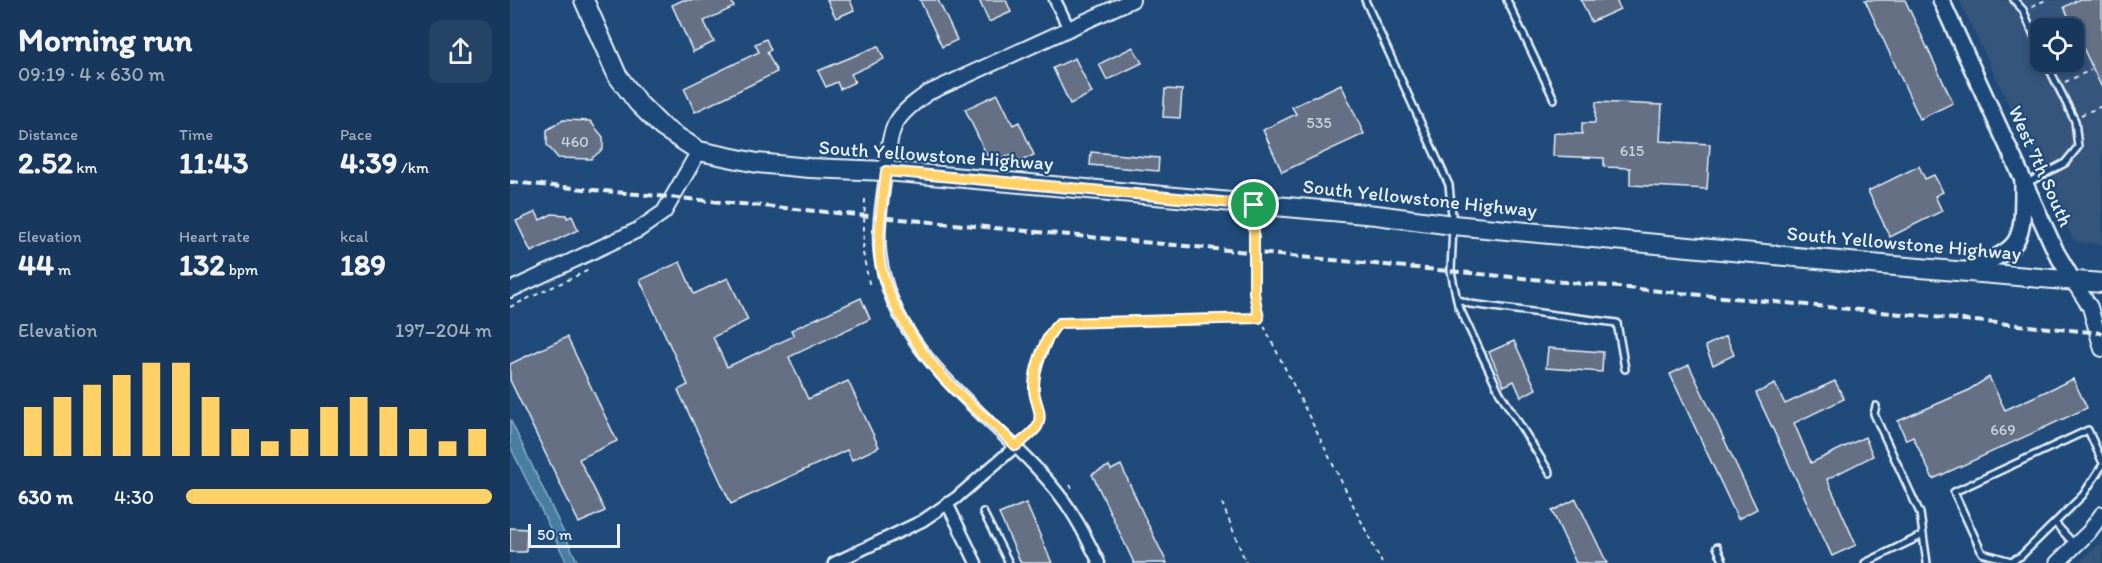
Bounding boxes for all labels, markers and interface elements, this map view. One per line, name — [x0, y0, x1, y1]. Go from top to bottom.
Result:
map controls — [2030, 18, 2084, 72]
button: locate — [2030, 18, 2084, 72]
text: Morning run — [18, 20, 193, 59]
button: share — [429, 20, 492, 83]
text: 09:19 · 4 × 630 m — [18, 62, 165, 86]
street label: West 7th South — [2004, 102, 2079, 231]
house number: 535 — [1306, 113, 1332, 132]
text: Distance — [18, 125, 78, 144]
text: Time — [179, 125, 213, 144]
text: Pace — [340, 125, 372, 144]
house number: 460 — [561, 132, 589, 151]
street label: South Yellowstone Highway — [818, 135, 1055, 175]
house number: 615 — [1620, 141, 1644, 160]
text: 2.52 — [18, 144, 73, 181]
text: 11:43 — [179, 144, 249, 181]
text: 4:39 — [340, 144, 397, 181]
text: km — [73, 158, 97, 177]
text: /km — [397, 158, 429, 177]
street label: South Yellowstone Highway — [1302, 174, 1539, 222]
pin — [1228, 179, 1279, 230]
icon: arrive — [1237, 188, 1270, 221]
street label: South Yellowstone Highway — [1786, 221, 2023, 265]
text: Elevation — [18, 227, 82, 246]
text: Heart rate — [179, 227, 250, 246]
text: kcal — [340, 227, 368, 246]
text: 44 — [18, 246, 54, 283]
text: 132 — [179, 246, 225, 283]
text: 189 — [340, 246, 386, 283]
text: m — [54, 260, 71, 279]
text: bpm — [225, 260, 258, 279]
text: Elevation — [18, 318, 97, 342]
text: 197–204 m — [395, 318, 492, 342]
house number: 669 — [1990, 420, 2016, 439]
text: 630 m — [18, 485, 73, 509]
text: 4:30 — [114, 485, 154, 509]
scale bar — [528, 521, 620, 548]
text: 50 m — [537, 525, 572, 544]

